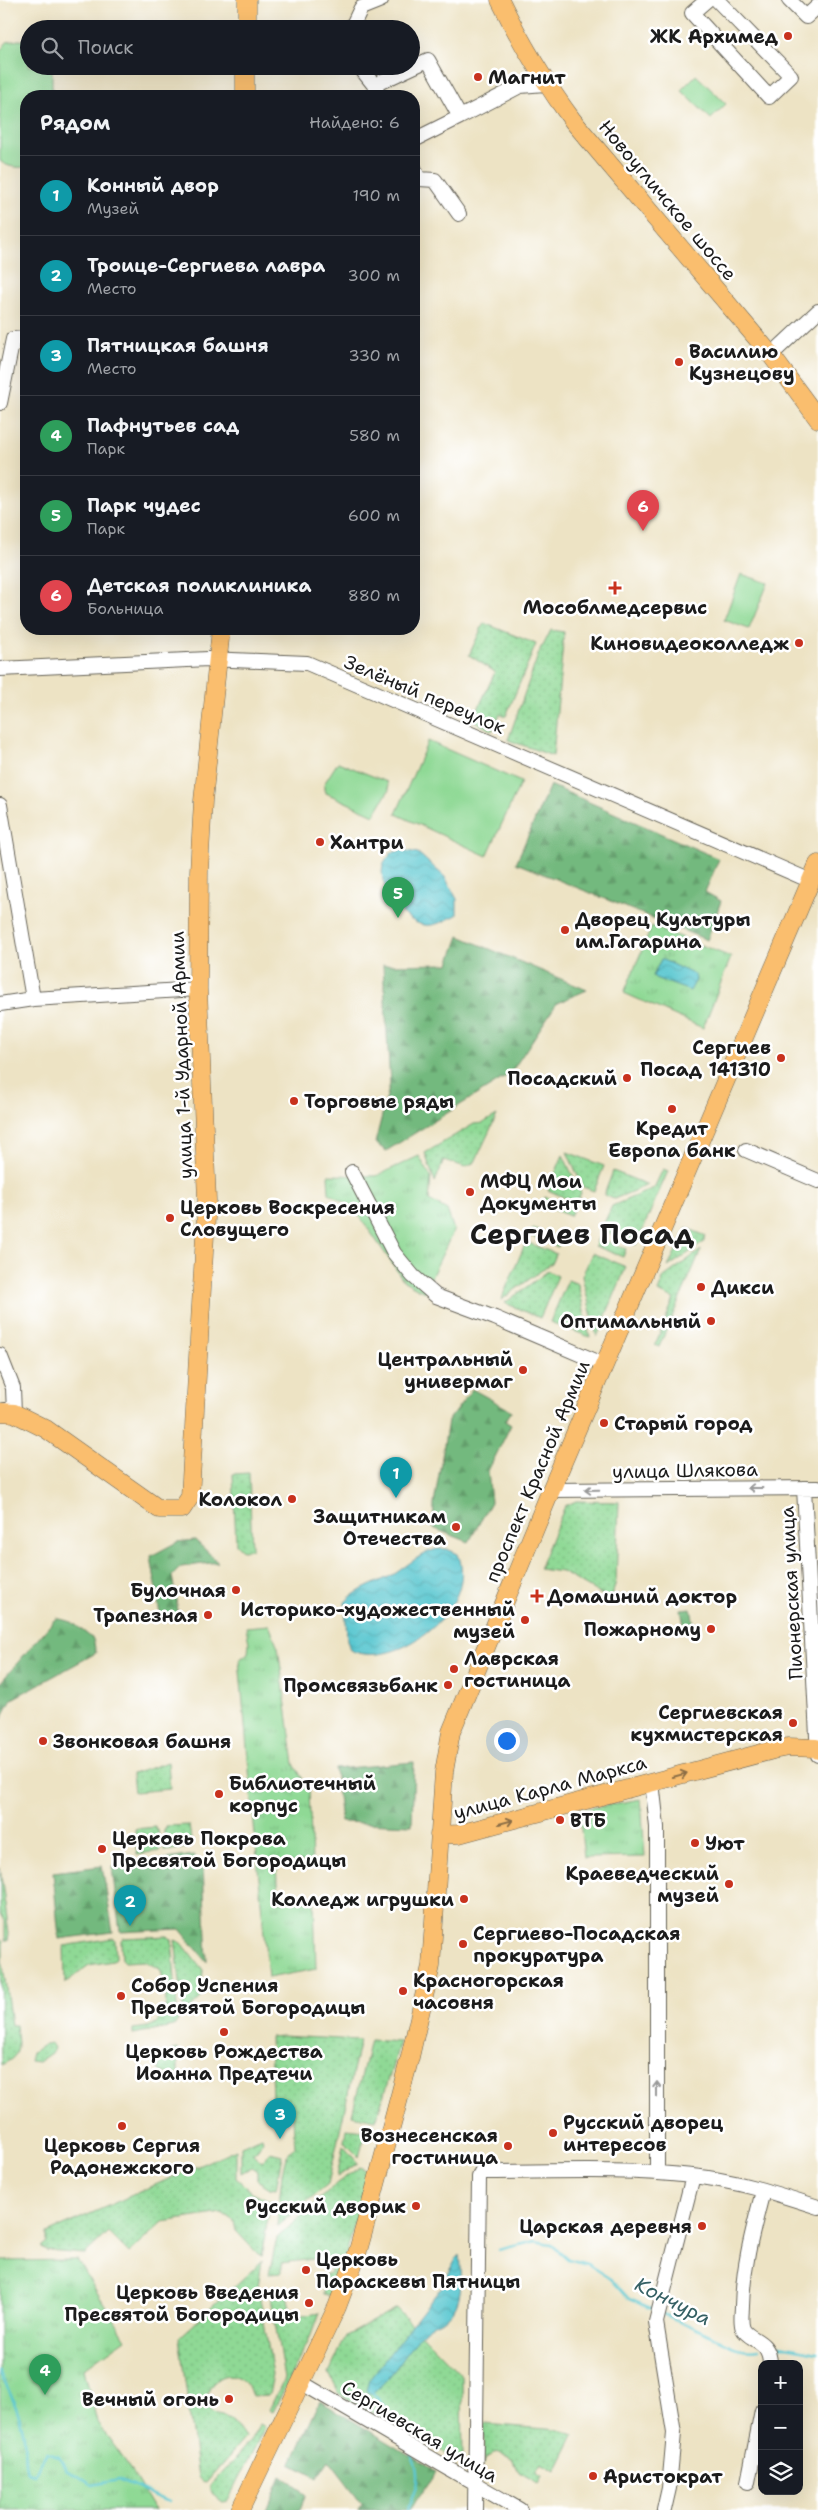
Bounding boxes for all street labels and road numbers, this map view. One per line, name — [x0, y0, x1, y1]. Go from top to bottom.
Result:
street label: Новоугличское шоссе — [593, 115, 742, 286]
street label: Зелёный переулок — [340, 649, 509, 740]
street label: улица 1-й Ударной Армии — [165, 931, 198, 1179]
street label: проспект Красной Армии — [479, 1356, 596, 1586]
street label: улица Шлякова — [612, 1457, 758, 1484]
street label: Пионерская улица — [774, 1505, 809, 1680]
street label: улица Карла Маркса — [451, 1750, 649, 1825]
street label: Сергиевская улица — [337, 2375, 503, 2488]

